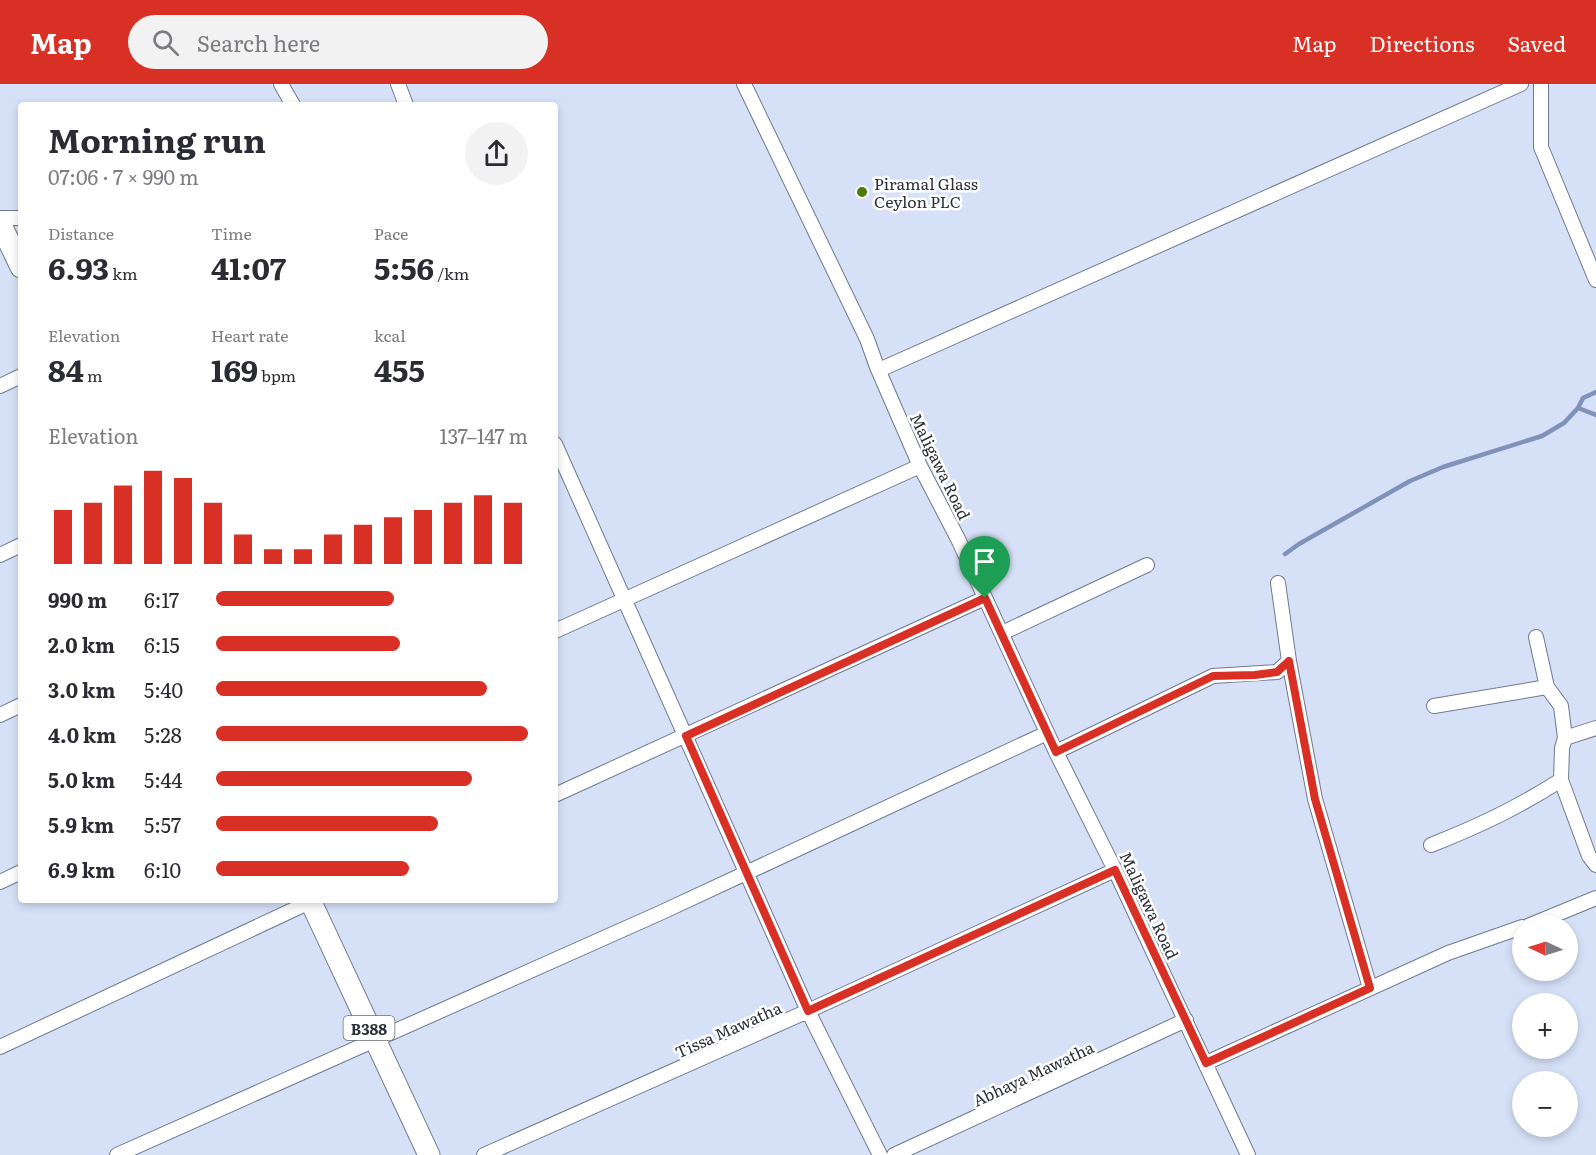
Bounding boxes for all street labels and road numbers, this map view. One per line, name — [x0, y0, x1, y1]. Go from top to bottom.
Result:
street label: Maligawa Road — [905, 409, 977, 524]
street label: Maligawa Road — [1115, 847, 1185, 963]
street label: Tissa Mawatha — [671, 995, 785, 1063]
road number: B388 — [344, 1016, 394, 1040]
street label: Abhaya Mawatha — [968, 1034, 1098, 1112]

